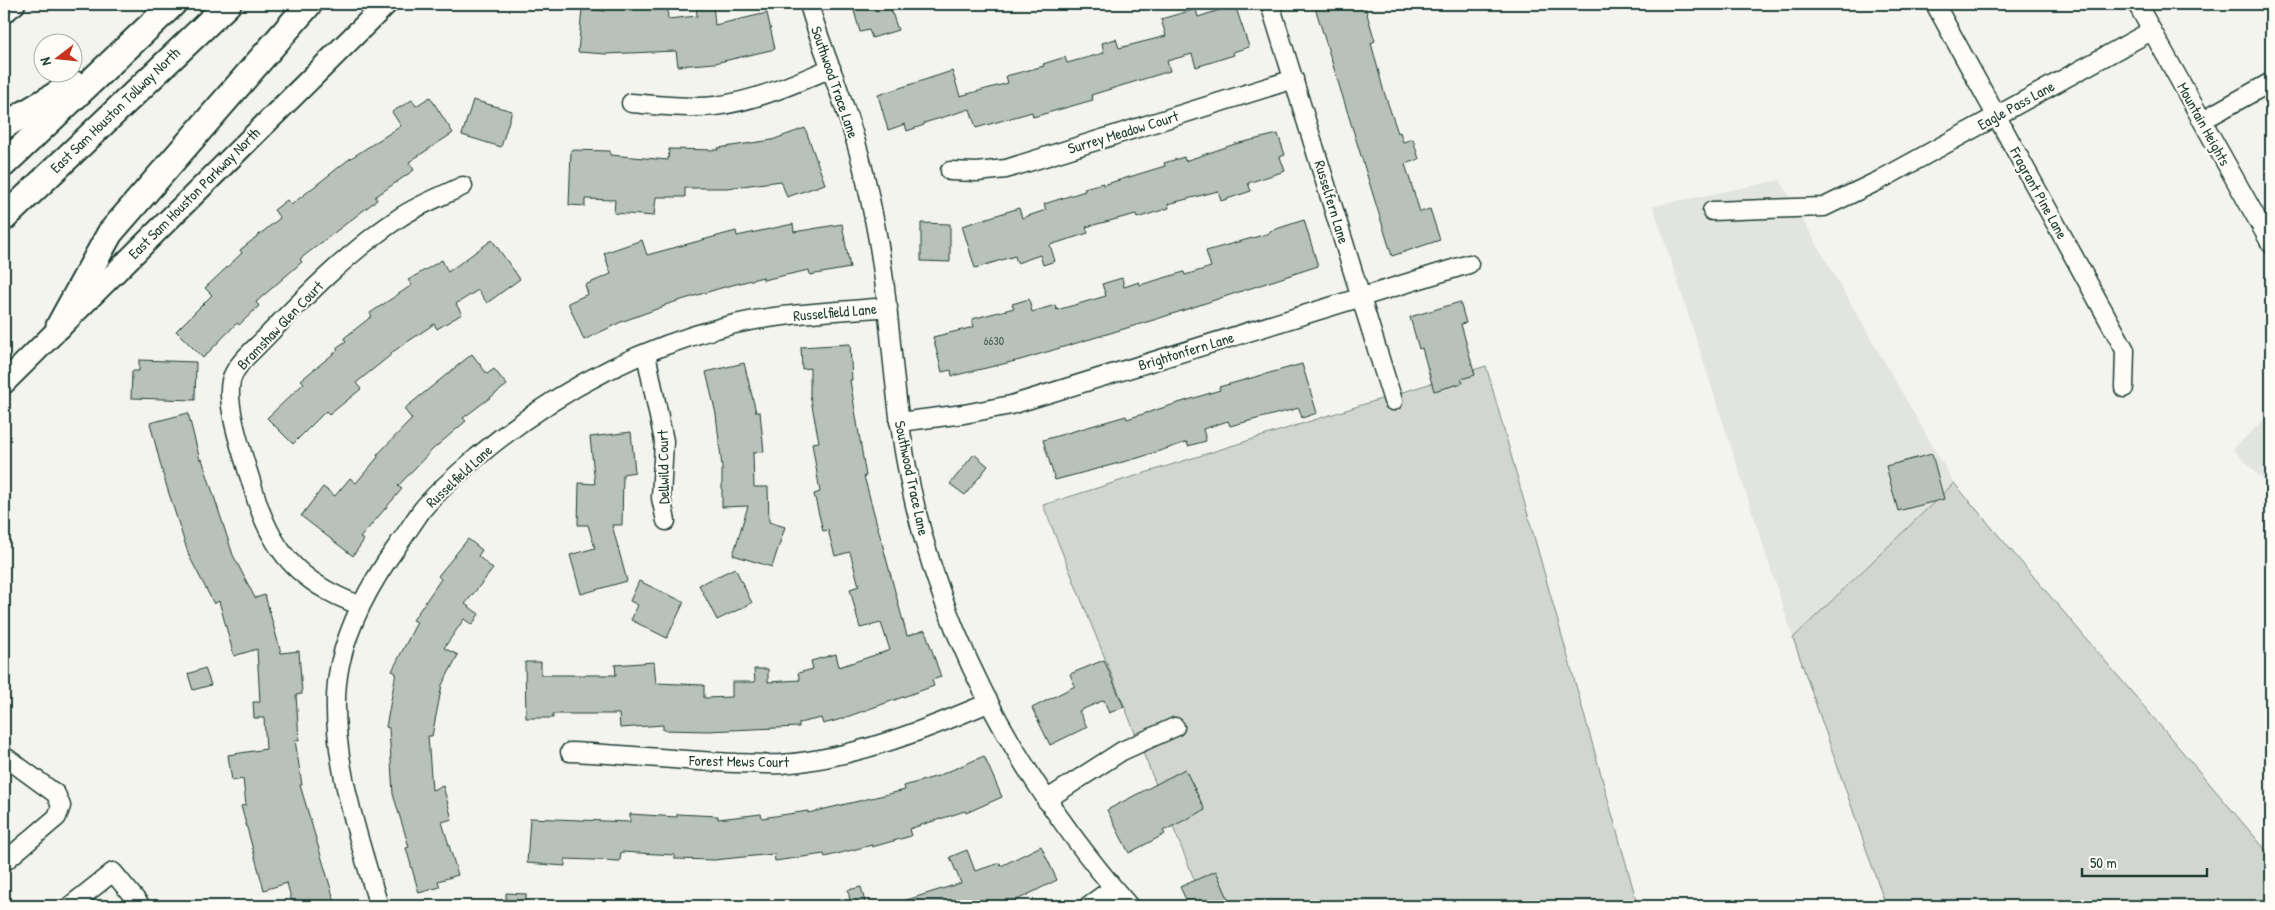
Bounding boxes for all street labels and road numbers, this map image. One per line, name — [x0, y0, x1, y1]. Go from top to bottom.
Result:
street label: Southwood Trace Lane — [806, 23, 864, 141]
street label: East Sam Houston Tollway North — [45, 42, 185, 178]
street label: Eagle Pass Lane — [1974, 75, 2058, 135]
street label: Mountain Heights — [2172, 78, 2236, 170]
street label: Surrey Meadow Court — [1065, 105, 1182, 159]
street label: East Sam Houston Parkway North — [123, 122, 265, 264]
street label: Fragrant Pine Lane — [2005, 142, 2073, 243]
street label: Russelfern Lane — [1309, 158, 1355, 246]
street label: Bramshaw Glen Court — [232, 275, 329, 374]
street label: Russelfield Lane — [792, 298, 878, 326]
street label: Brightonfern Lane — [1135, 326, 1237, 376]
street label: Southwood Trace Lane — [890, 419, 934, 537]
street label: Dellwild Court — [652, 429, 674, 504]
street label: Russelfield Lane — [421, 440, 497, 512]
street label: Forest Mews Court — [688, 750, 790, 772]

